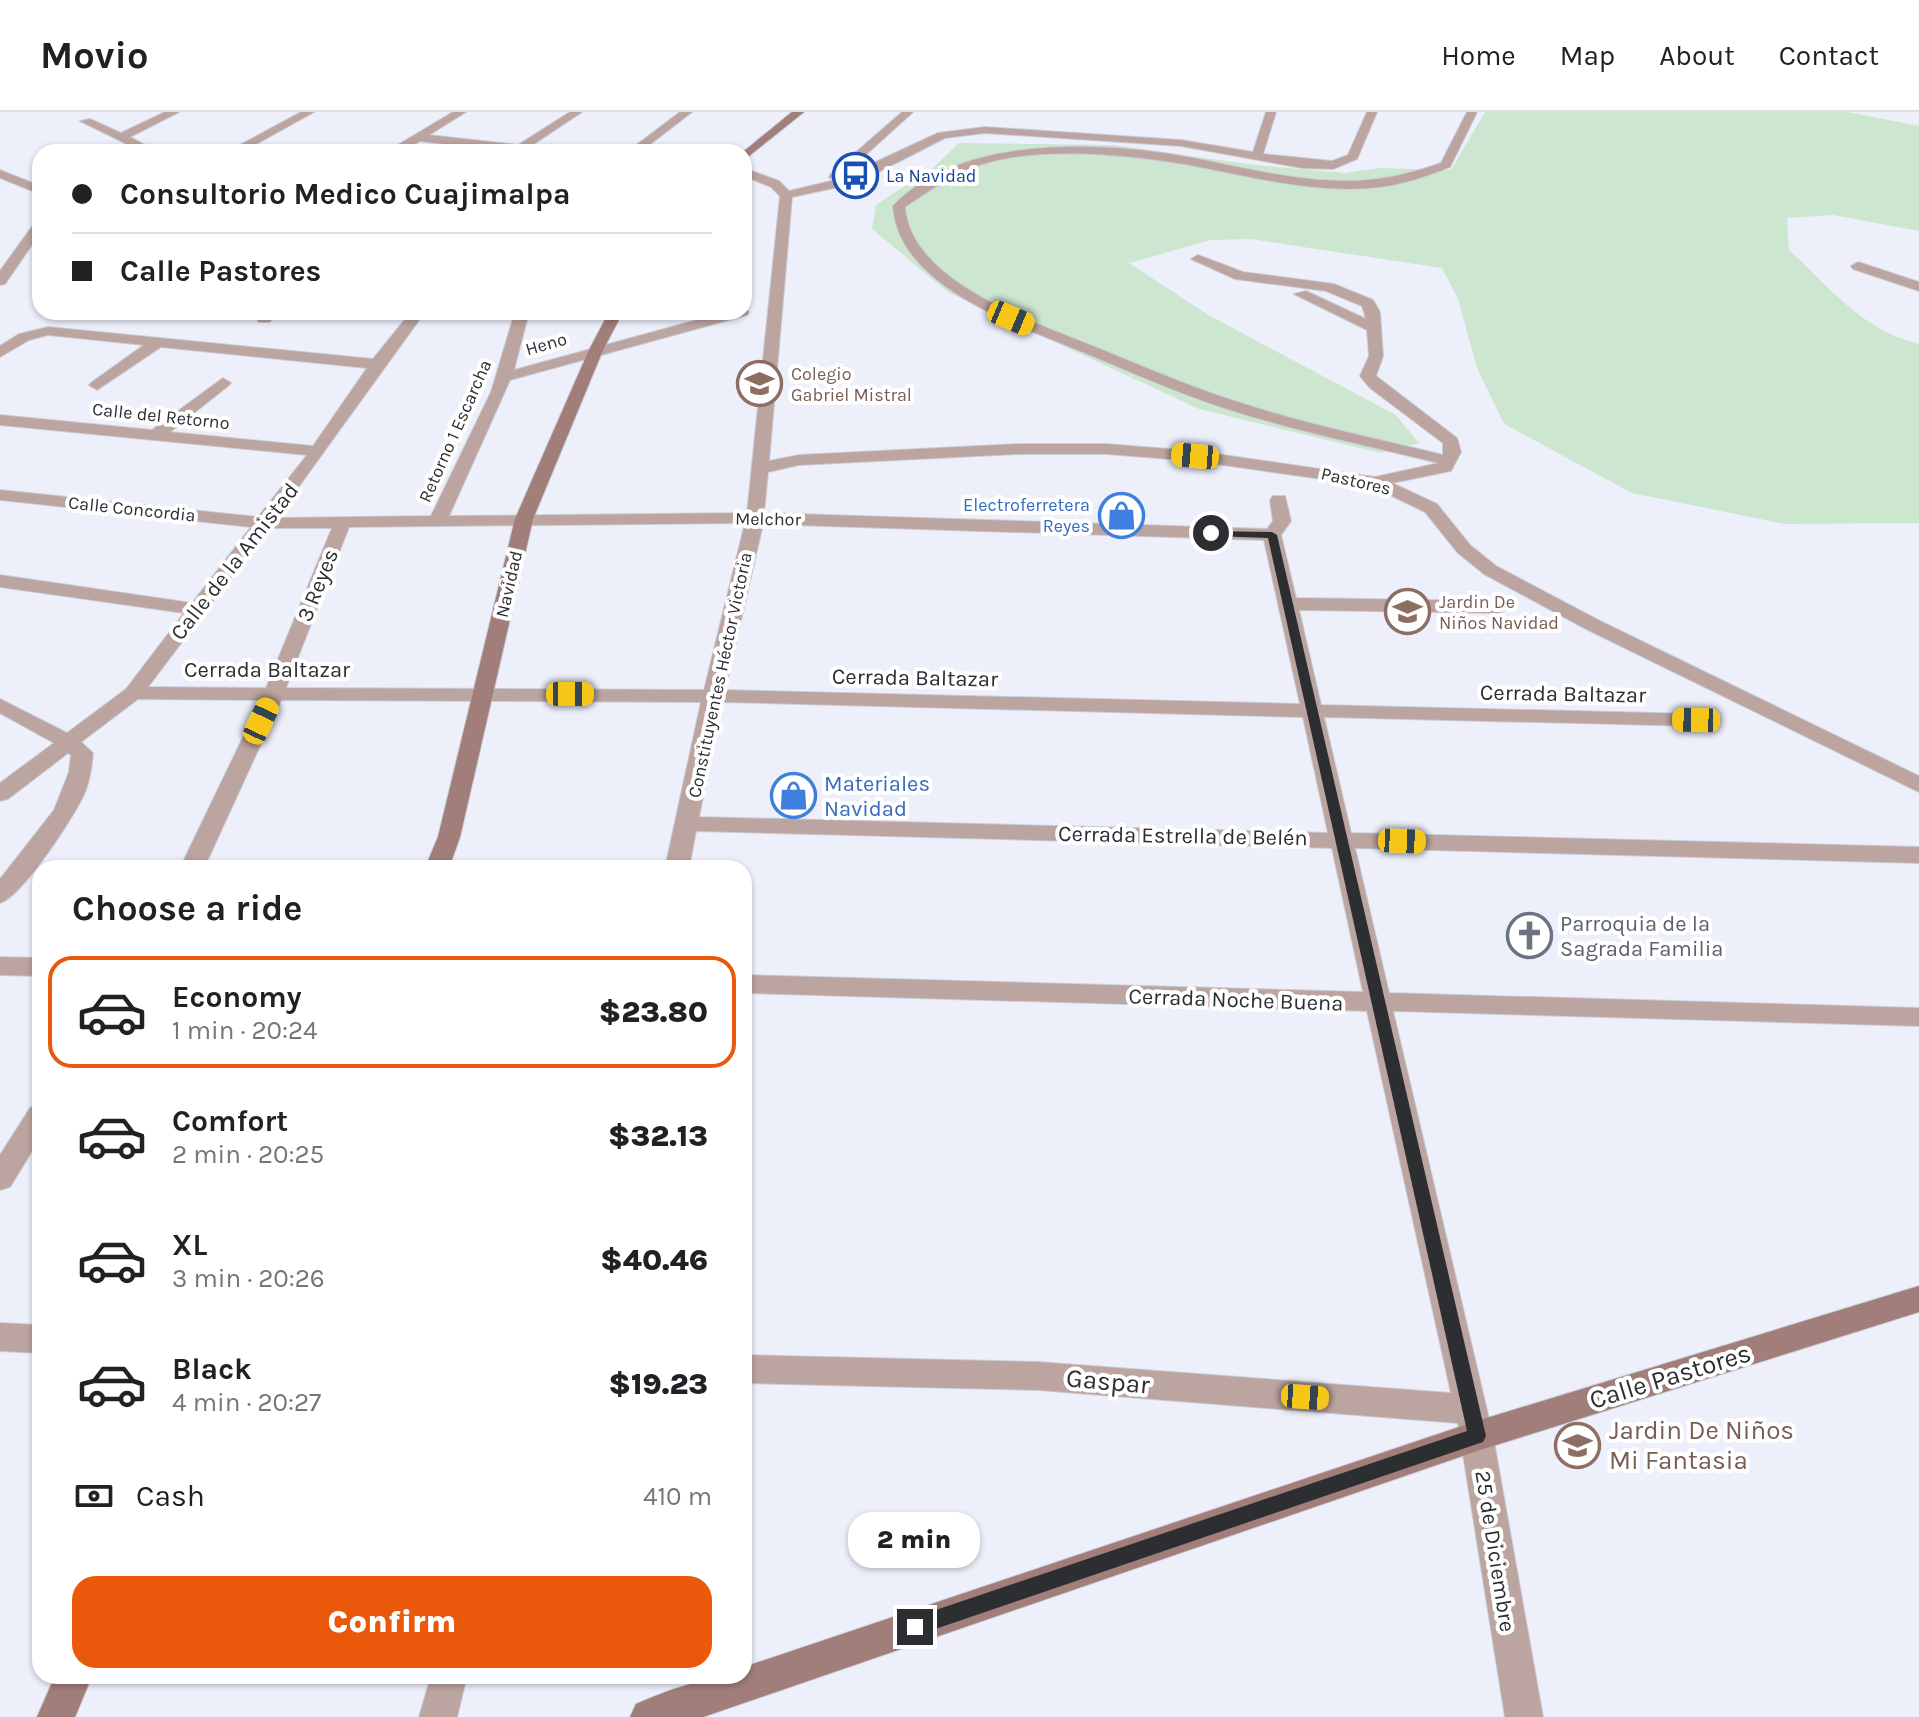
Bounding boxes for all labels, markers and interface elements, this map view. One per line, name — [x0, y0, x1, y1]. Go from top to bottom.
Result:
text: Movio — [40, 33, 148, 78]
text: Home — [1441, 39, 1516, 72]
text: Map — [1560, 39, 1615, 72]
text: About — [1659, 39, 1735, 72]
text: Contact — [1779, 39, 1879, 72]
bus stop icon: La Navidad — [831, 152, 879, 200]
place label: La Navidad — [886, 165, 976, 187]
text: Consultorio Medico Cuajimalpa — [120, 176, 571, 212]
text: Calle Pastores — [120, 253, 321, 289]
car — [984, 298, 1038, 338]
street label: Heno — [523, 328, 569, 360]
street label: Retorno 1 Escarcha — [414, 356, 496, 506]
school or university icon: Colegio Gabriel Mistral — [736, 360, 784, 408]
place label: Colegio Gabriel Mistral — [791, 363, 912, 406]
street label: Calle del Retorno — [91, 398, 231, 434]
car — [1170, 442, 1220, 470]
street label: Pastores — [1319, 462, 1393, 500]
street label: Calle de la Amistad — [165, 478, 304, 645]
street label: Calle Concordia — [67, 491, 197, 527]
shop icon: Electroferretera Reyes — [1097, 491, 1145, 539]
place label: Electroferretera Reyes — [963, 494, 1090, 537]
street label: Melchor — [735, 507, 802, 531]
route start — [1193, 515, 1229, 551]
street label: 3 Reyes — [292, 545, 344, 626]
street label: Navidad — [491, 548, 527, 620]
street label: Constituyentes Héctor Victoria — [683, 550, 757, 800]
school or university icon: Jardin De Niños Navidad — [1384, 588, 1432, 636]
place label: Jardin De Niños Navidad — [1439, 591, 1559, 634]
street label: Cerrada Baltazar — [184, 657, 350, 683]
street label: Cerrada Baltazar — [832, 664, 998, 692]
street label: Cerrada Baltazar — [1480, 680, 1646, 708]
car — [546, 682, 594, 706]
car — [240, 694, 282, 748]
car — [1672, 708, 1720, 732]
place label: Materiales Navidad — [824, 771, 930, 822]
shop icon: Materiales Navidad — [769, 772, 817, 820]
street label: Cerrada Estrella de Belén — [1058, 821, 1308, 851]
car — [1378, 828, 1426, 854]
text: Choose a ride — [72, 887, 302, 929]
place label: Parroquia de la Sagrada Familia — [1560, 911, 1723, 962]
church icon: Parroquia de la Sagrada Familia — [1505, 912, 1553, 960]
icon: car — [76, 976, 148, 1048]
text: Economy — [172, 979, 302, 1015]
street label: Cerrada Noche Buena — [1128, 983, 1344, 1017]
text: $23.80 — [599, 994, 708, 1030]
text: 1 min · 20:24 — [172, 1015, 318, 1046]
icon: car — [76, 1100, 148, 1172]
text: Comfort — [172, 1103, 288, 1139]
text: $32.13 — [608, 1118, 708, 1154]
text: 2 min · 20:25 — [172, 1139, 324, 1170]
icon: car — [76, 1224, 148, 1296]
text: XL — [172, 1227, 207, 1263]
text: $40.46 — [600, 1242, 708, 1278]
text: 3 min · 20:26 — [172, 1263, 325, 1294]
street label: Calle Pastores — [1586, 1337, 1755, 1416]
icon: car — [76, 1348, 148, 1420]
text: Black — [172, 1351, 252, 1387]
street label: Gaspar — [1065, 1362, 1152, 1401]
text: $19.23 — [609, 1366, 708, 1402]
car — [1280, 1383, 1330, 1411]
text: 4 min · 20:27 — [172, 1387, 321, 1418]
place label: Jardin De Niños Mi Fantasia — [1609, 1415, 1794, 1476]
school or university icon: Jardin De Niños Mi Fantasia — [1554, 1421, 1602, 1469]
street label: 25 de Diciembre — [1469, 1469, 1521, 1634]
icon: cash — [72, 1474, 116, 1518]
text: Cash — [136, 1478, 205, 1514]
text: 410 m — [643, 1481, 712, 1512]
callout: 2 min — [849, 1511, 981, 1567]
text: 2 min — [877, 1524, 951, 1555]
button: Confirm — [72, 1576, 712, 1668]
route end — [897, 1609, 933, 1645]

